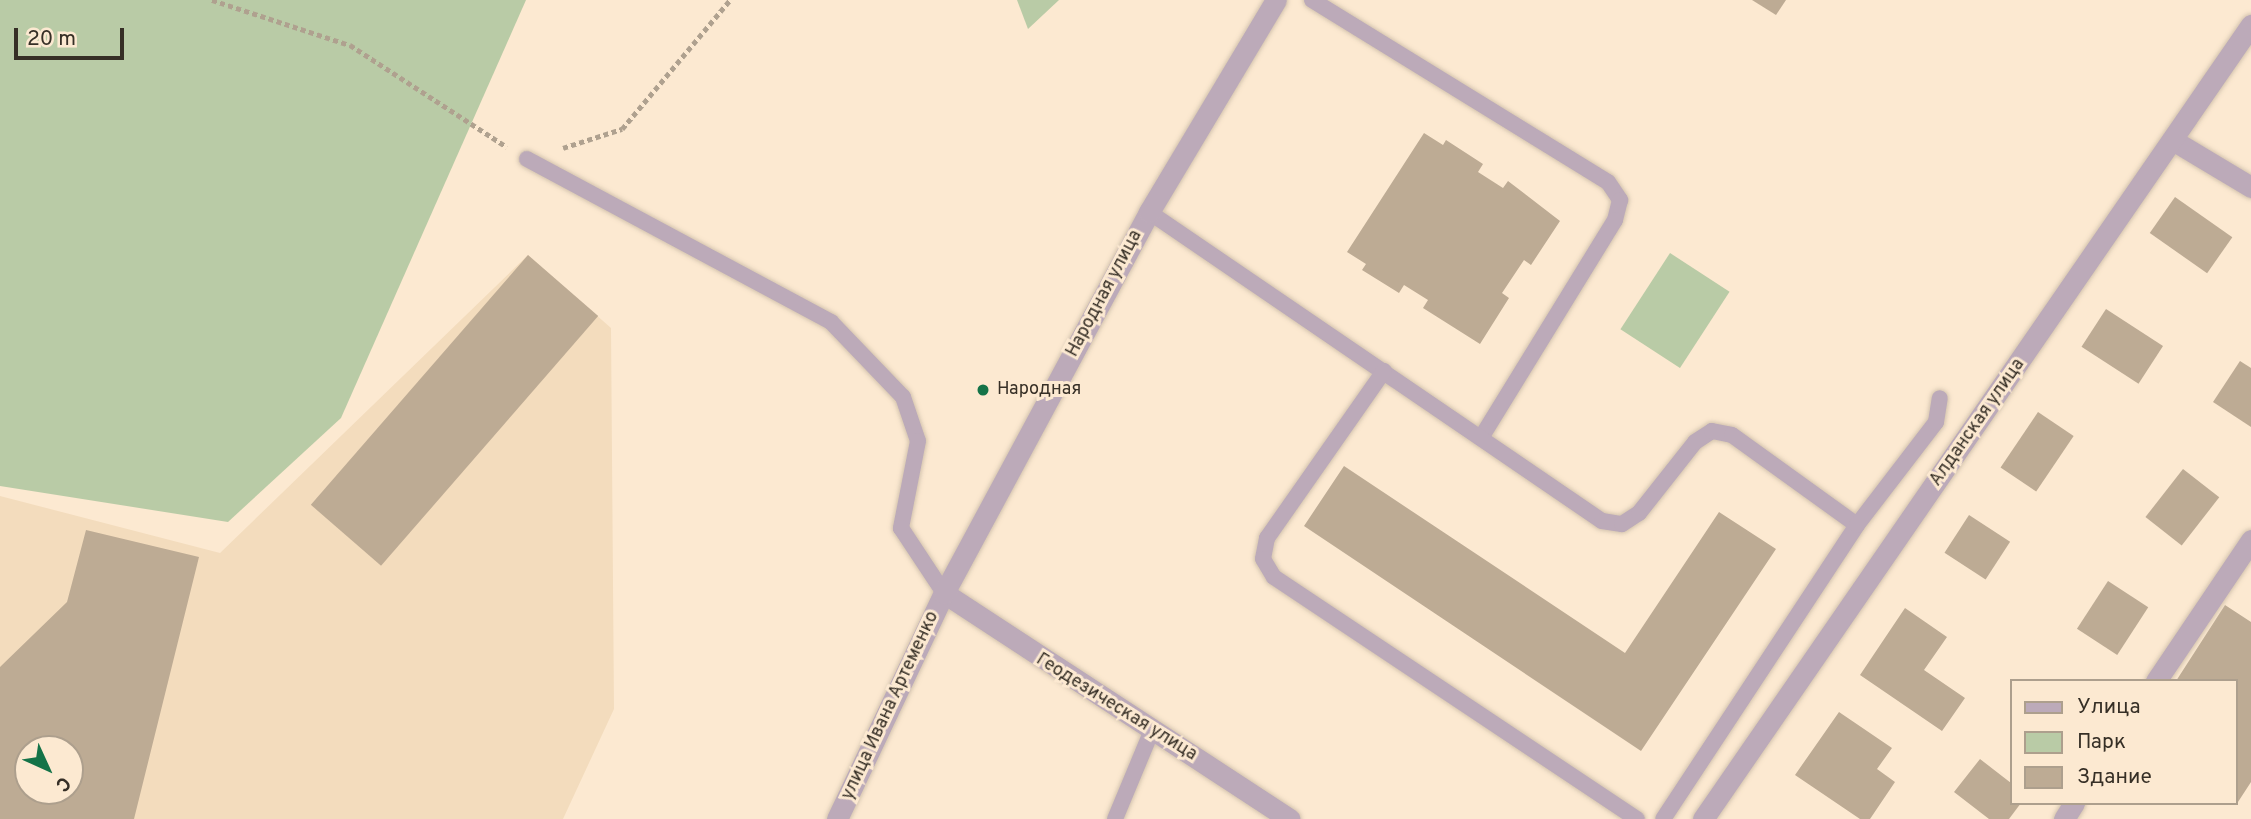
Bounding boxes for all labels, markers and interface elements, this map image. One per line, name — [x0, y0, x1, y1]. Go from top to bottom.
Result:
scale bar — [18, 14, 128, 58]
text: 20 m — [27, 26, 76, 53]
street label: Народная улица — [1062, 227, 1148, 361]
street label: Алданская улица — [1926, 355, 2030, 491]
place label: Народная — [997, 379, 1081, 401]
marker: Народная — [975, 382, 991, 398]
street label: улица Ивана Артеменко — [838, 608, 944, 804]
street label: Геодезическая улица — [1031, 650, 1201, 766]
legend — [2010, 679, 2237, 805]
text: Улица — [2077, 694, 2141, 721]
text: Парк — [2077, 729, 2126, 756]
north arrow — [14, 735, 84, 805]
text: Здание — [2077, 764, 2152, 791]
text: С — [50, 771, 75, 796]

